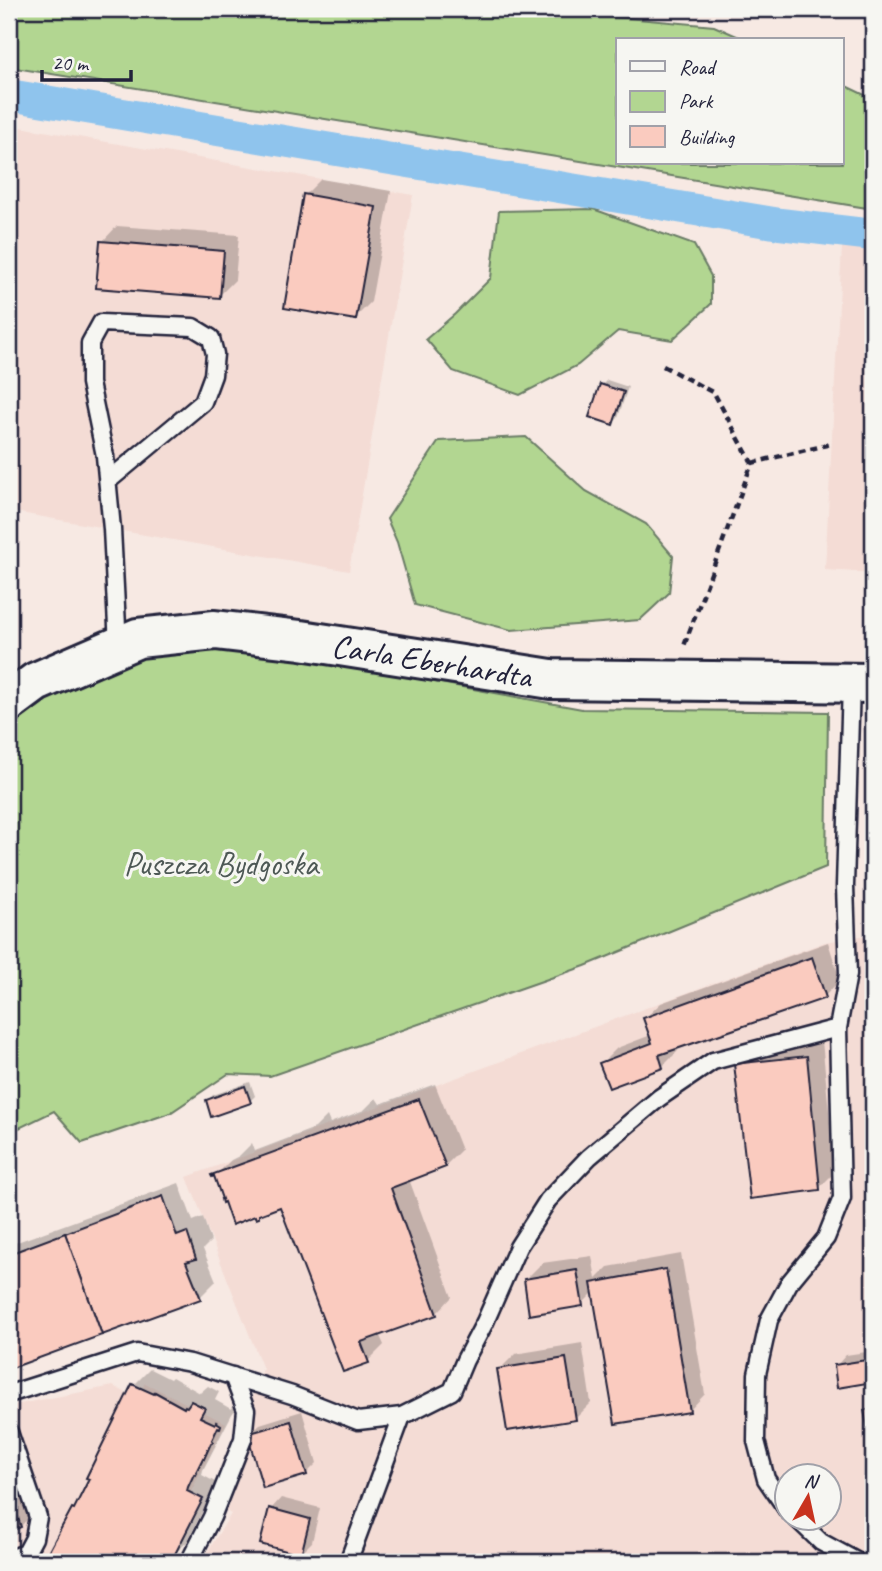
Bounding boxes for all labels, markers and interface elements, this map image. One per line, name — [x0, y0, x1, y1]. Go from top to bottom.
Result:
scale bar — [42, 38, 131, 82]
legend — [616, 38, 844, 164]
text: 20 m — [52, 50, 90, 76]
text: Road — [679, 54, 718, 80]
text: Park — [679, 88, 714, 114]
text: Building — [679, 124, 736, 150]
street label: Carla Eberhardta — [329, 624, 536, 698]
park label: Puszcza Bydgoska — [124, 843, 321, 885]
north arrow — [774, 1462, 844, 1532]
text: N — [803, 1468, 821, 1494]

